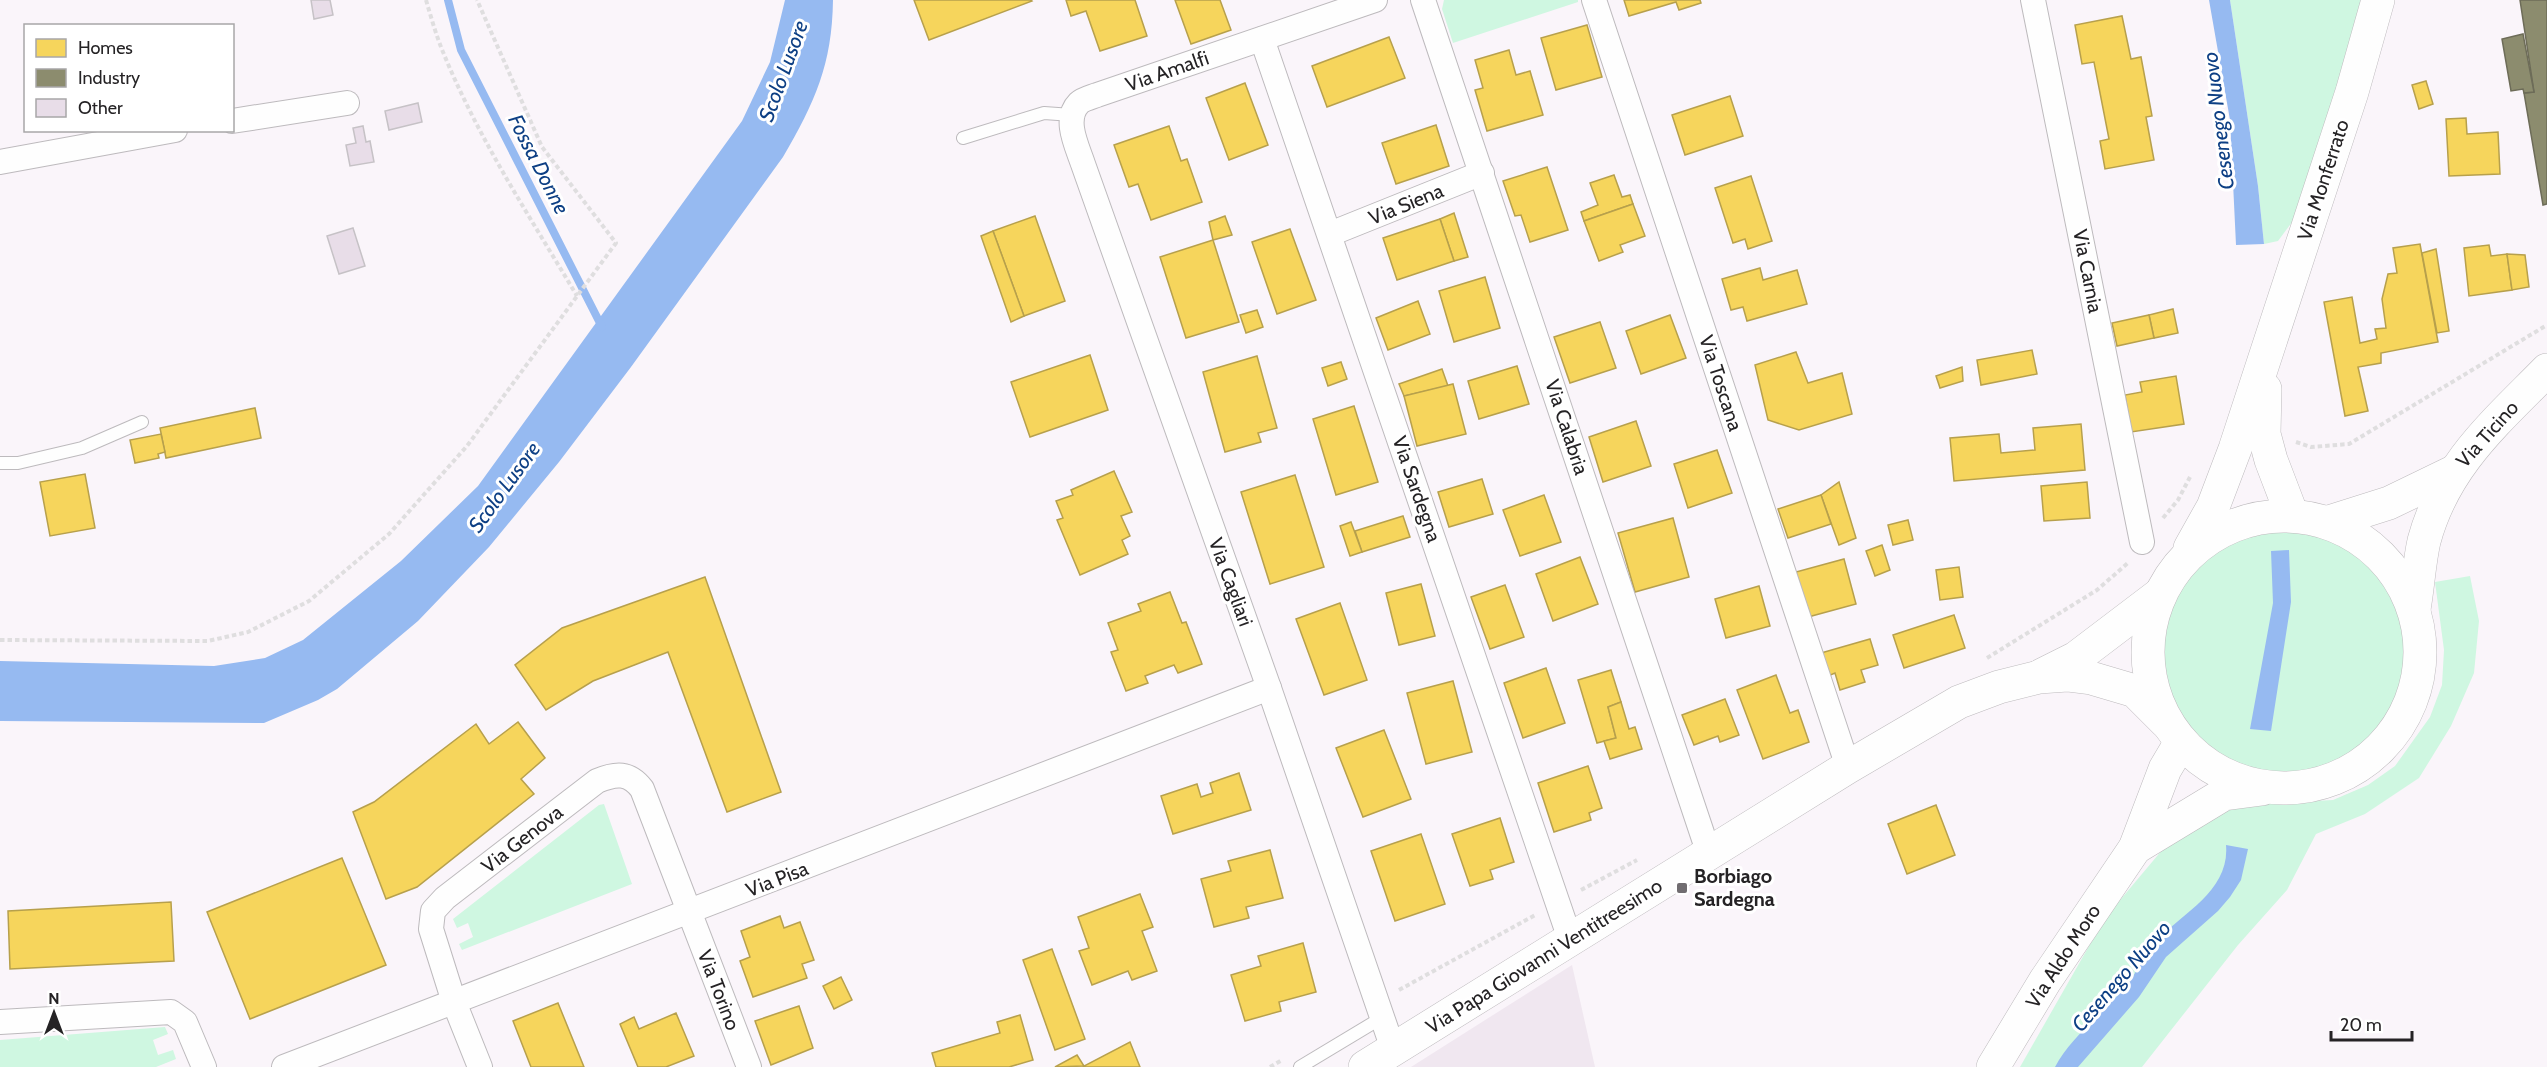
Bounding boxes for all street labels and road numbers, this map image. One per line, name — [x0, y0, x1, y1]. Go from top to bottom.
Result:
street label: Via Amalfi — [1122, 46, 1212, 96]
street label: Via Monferrato — [2292, 117, 2354, 243]
street label: Via Siena — [1365, 178, 1447, 230]
street label: Via Carnia — [2068, 227, 2108, 315]
street label: Via Toscana — [1694, 332, 1748, 434]
street label: Via Calabria — [1540, 376, 1594, 478]
street label: Via Ticino — [2451, 396, 2523, 472]
street label: Via Sardegna — [1388, 433, 1447, 546]
street label: Via Cagliari — [1204, 534, 1258, 630]
street label: Via Genova — [477, 800, 568, 878]
street label: Via Pisa — [742, 856, 812, 902]
street label: Via Papa Giovanni Ventitreesimo — [1422, 873, 1666, 1039]
street label: Via Aldo Moro — [2021, 900, 2105, 1012]
street label: Via Torino — [693, 946, 745, 1034]

